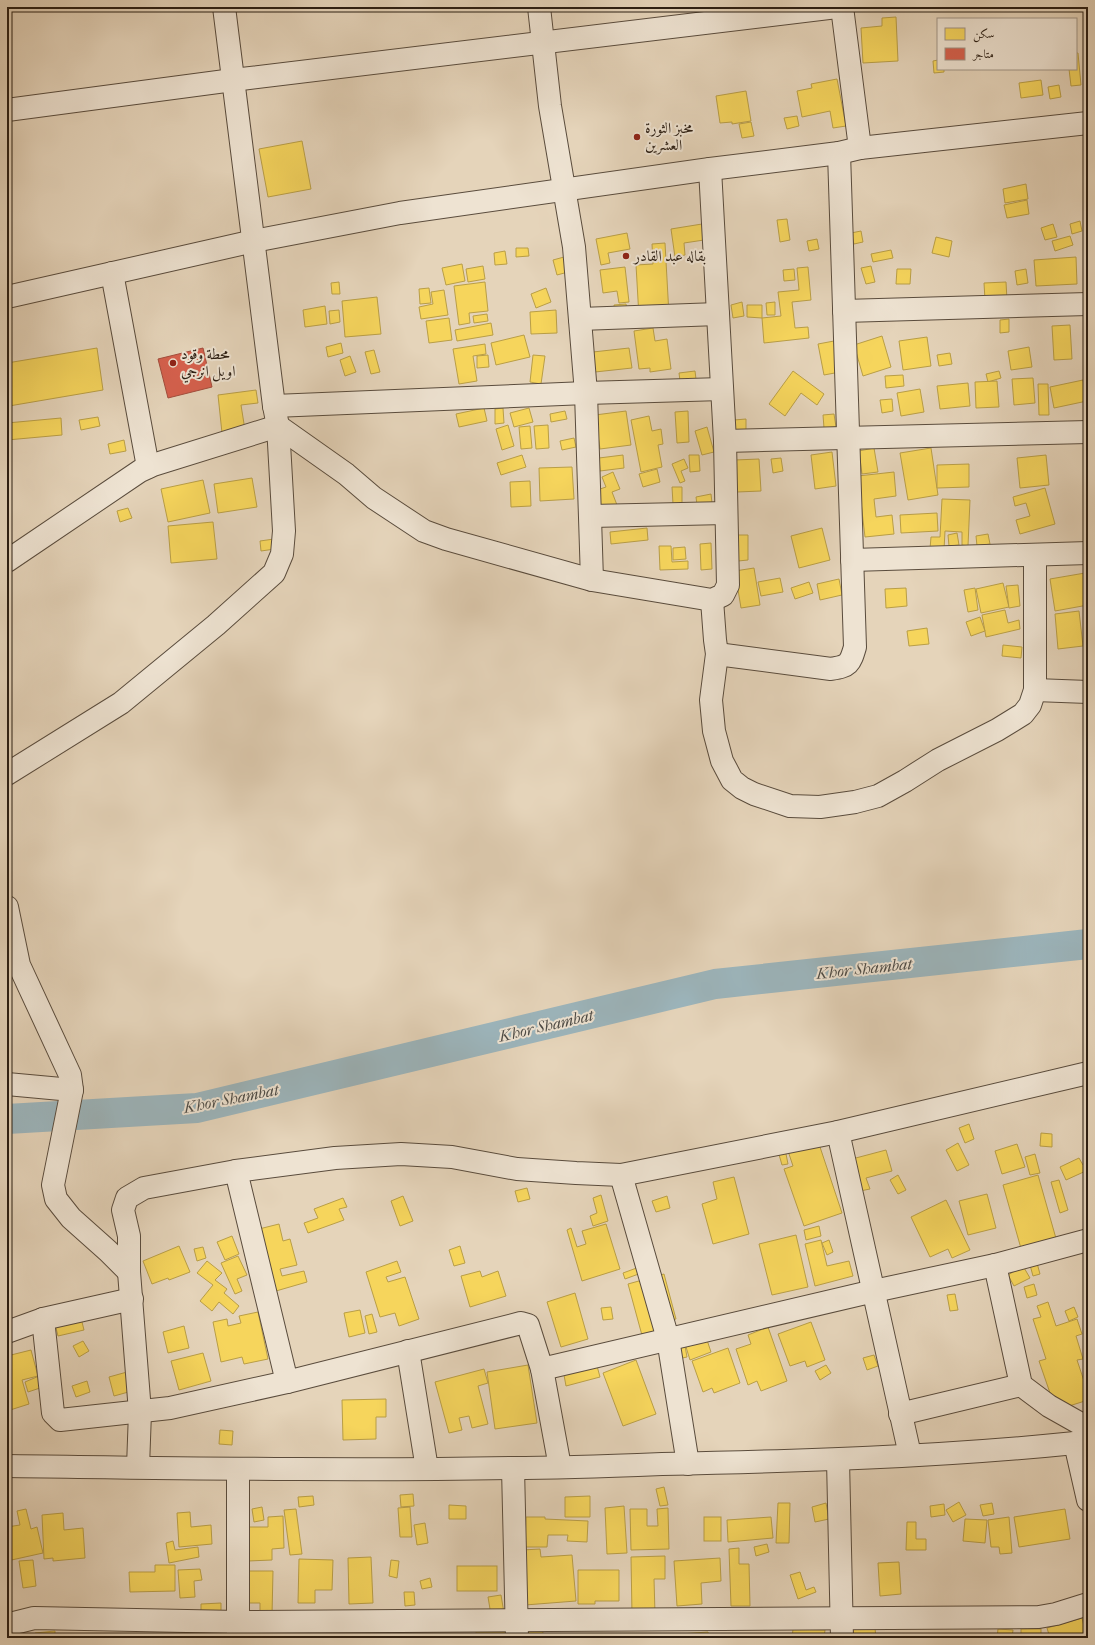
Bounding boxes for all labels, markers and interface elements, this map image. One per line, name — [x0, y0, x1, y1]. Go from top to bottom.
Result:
legend — [937, 18, 1077, 70]
text: سكن — [973, 27, 994, 43]
text: متاجر — [971, 47, 994, 61]
place label: مخبز الثورة العشرين — [645, 119, 693, 155]
marker: مخبز الثورة العشرين — [632, 132, 642, 142]
place label: بقاله عبد القادر — [632, 247, 706, 265]
marker: بقاله عبد القادر — [621, 251, 631, 261]
place label: محطة وقود اويل انرجي — [181, 345, 236, 383]
marker: محطة وقود اويل انرجي — [168, 358, 178, 368]
water label: Khor Shambat — [814, 954, 914, 983]
water label: Khor Shambat — [496, 1005, 596, 1046]
water label: Khor Shambat — [181, 1080, 281, 1117]

